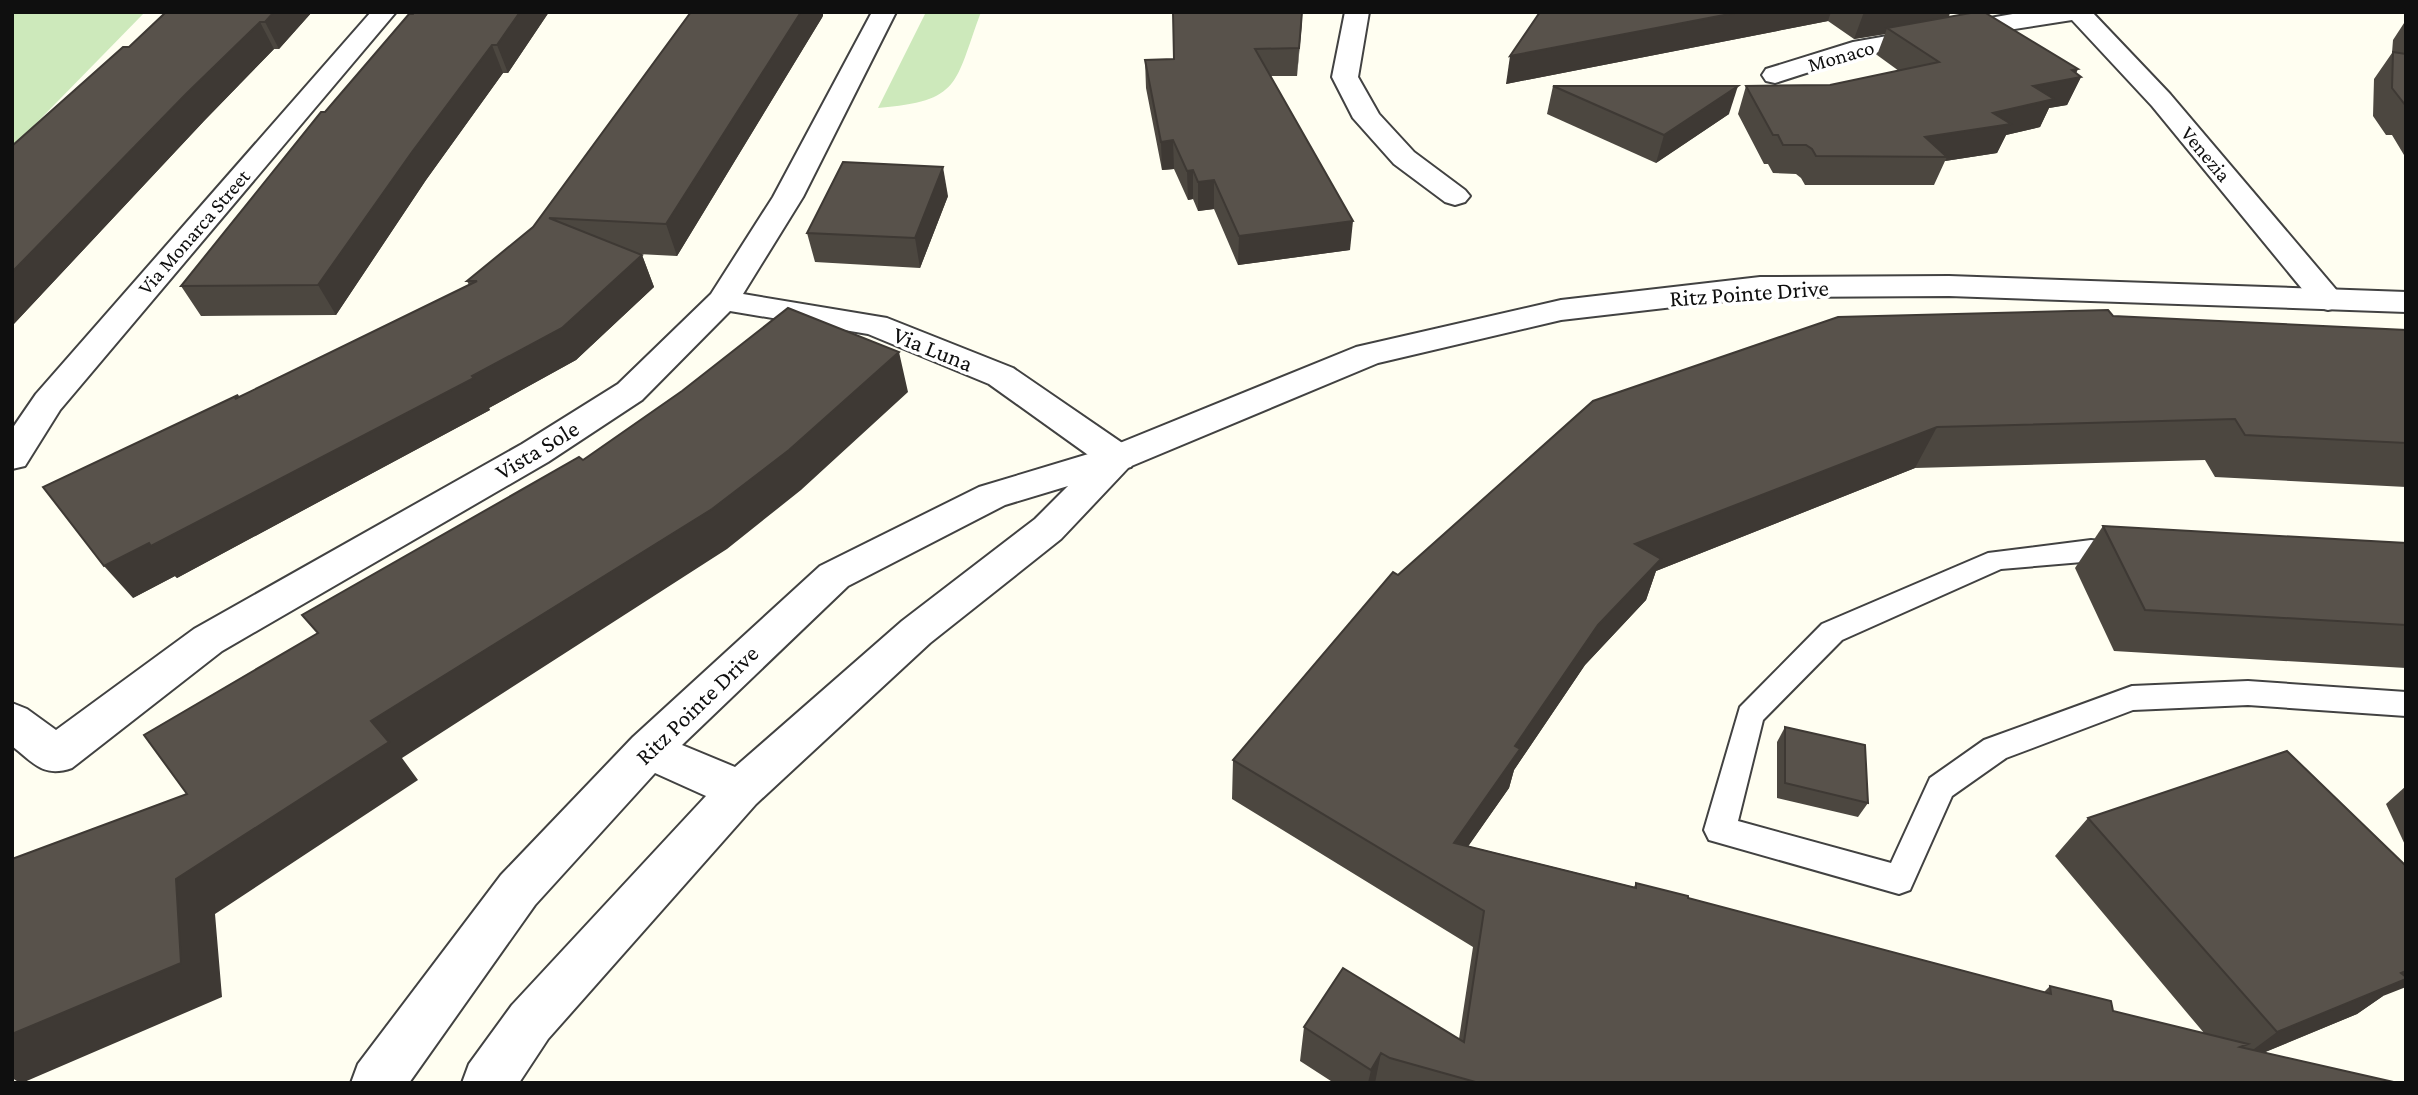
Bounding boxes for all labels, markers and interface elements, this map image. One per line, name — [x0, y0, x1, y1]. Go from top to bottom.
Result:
street label: Monaco — [1805, 35, 1877, 77]
street label: Venezia — [2176, 121, 2236, 187]
street label: Via Monarca Street — [133, 164, 256, 300]
street label: Ritz Pointe Drive — [1668, 273, 1830, 312]
street label: Via Luna — [889, 320, 977, 377]
street label: Vista Sole — [490, 414, 583, 485]
street label: Ritz Pointe Drive — [630, 639, 763, 770]

